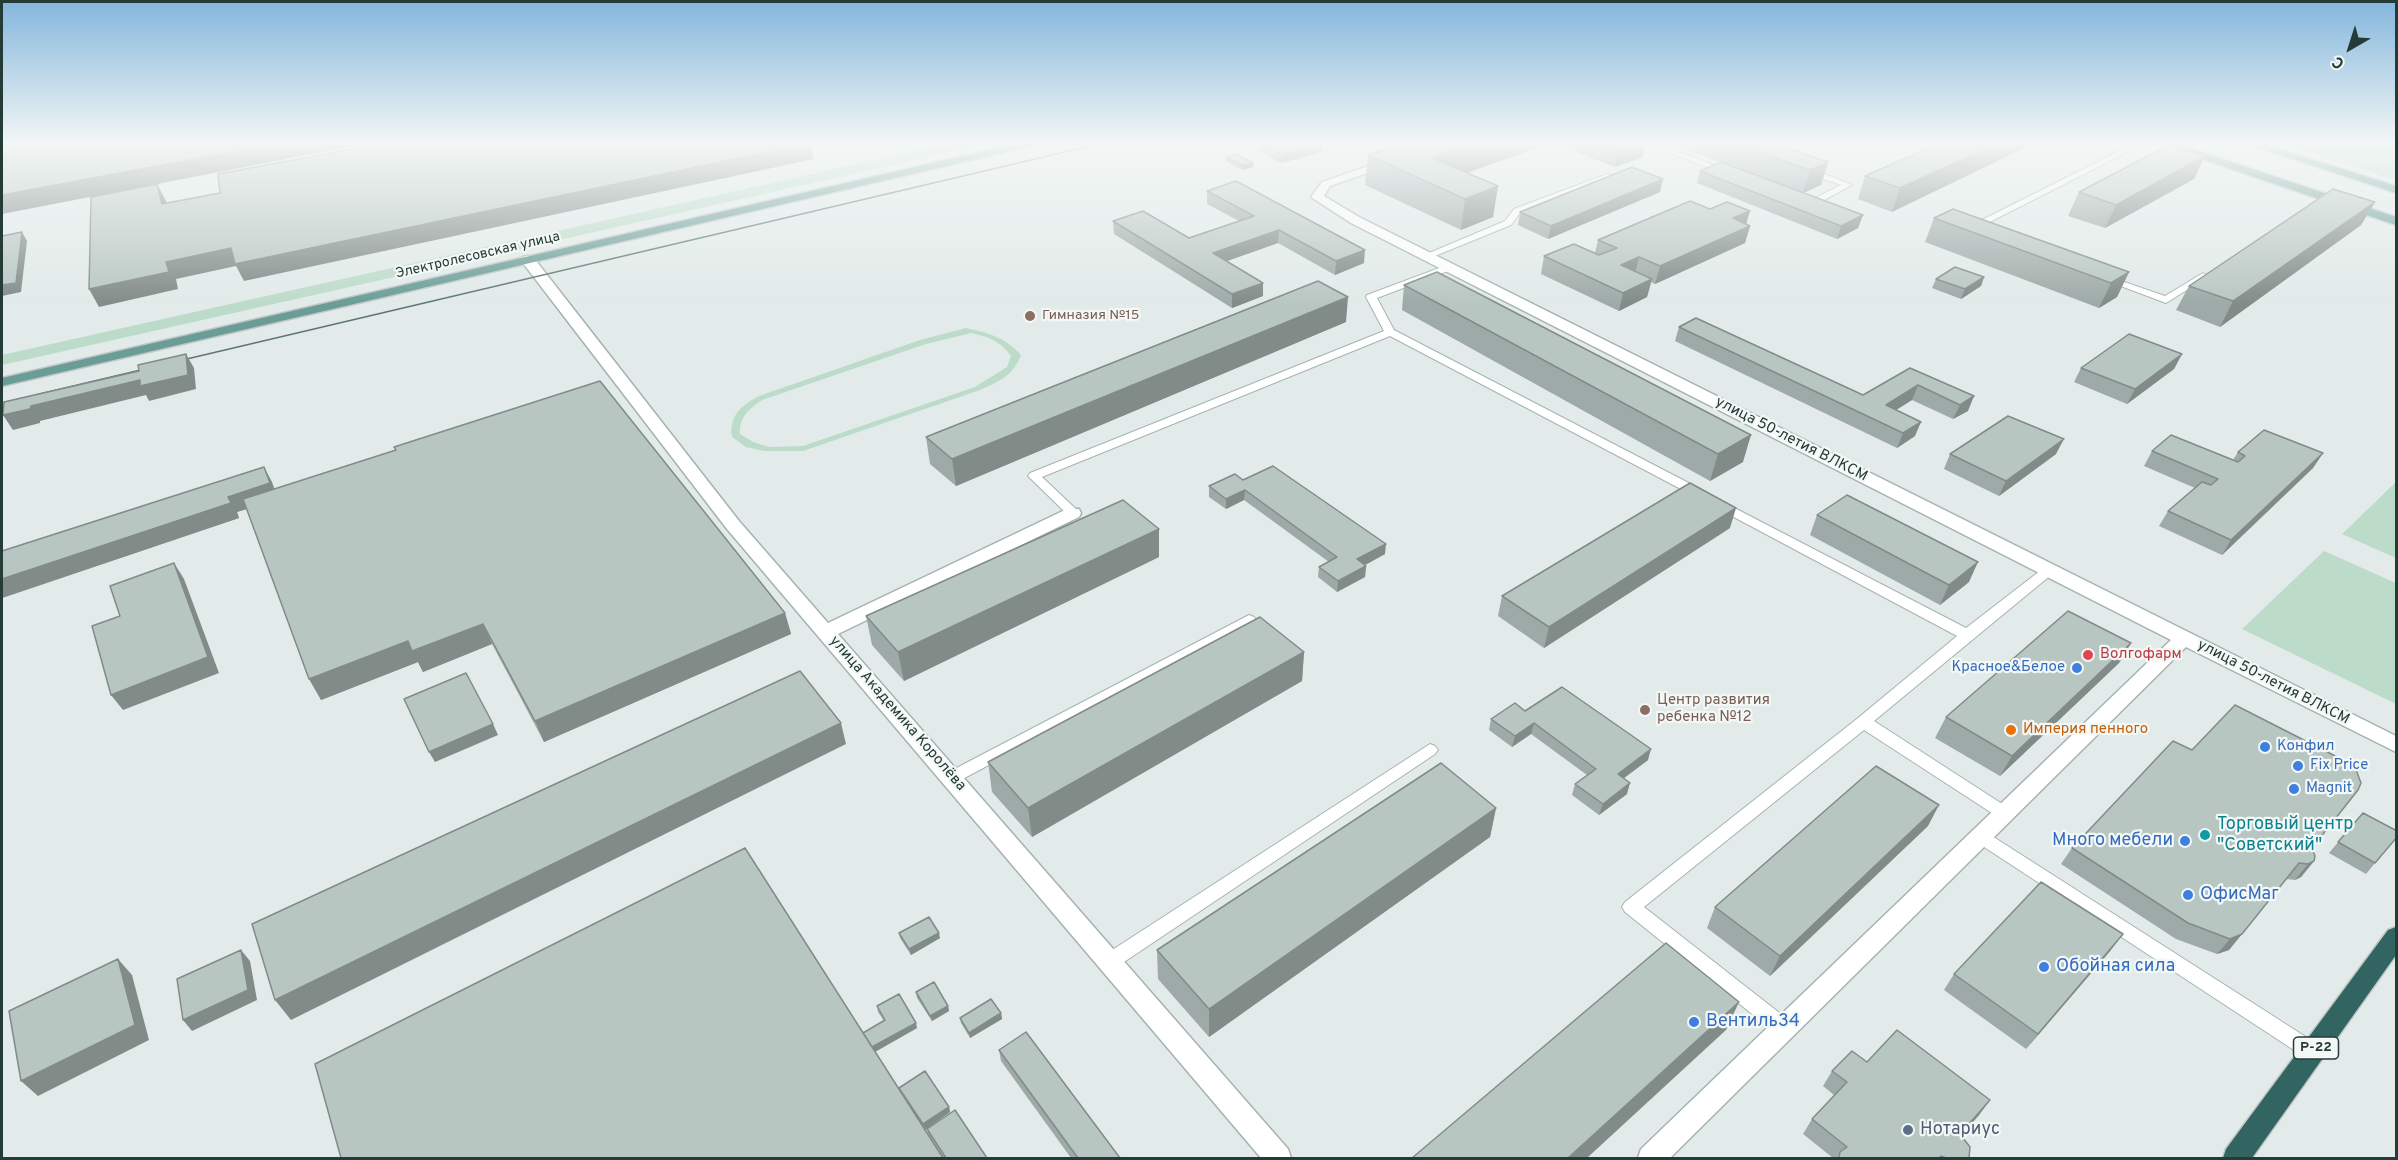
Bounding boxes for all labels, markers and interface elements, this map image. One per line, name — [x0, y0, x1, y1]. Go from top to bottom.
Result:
north arrow — [2320, 18, 2380, 78]
text: С — [2328, 51, 2349, 73]
street label: Электролесовская улица — [394, 229, 562, 283]
place label: Гимназия №15 — [1042, 308, 1139, 324]
marker: Гимназия №15 — [1023, 309, 1037, 323]
street label: улица 50-летия ВЛКСМ — [1712, 394, 1870, 486]
street label: улица Академика Королёва — [825, 633, 969, 795]
street label: улица 50-летия ВЛКСМ — [2194, 637, 2352, 729]
place label: Волгофарм — [2100, 646, 2182, 664]
marker: Волгофарм — [2081, 648, 2095, 662]
place label: Красное&Белое — [1951, 659, 2065, 677]
marker: Красное&Белое — [2070, 661, 2084, 675]
place label: Центр развития ребенка №12 — [1657, 692, 1770, 727]
marker: Центр развития ребенка №12 — [1638, 703, 1652, 717]
place label: Империя пенного — [2023, 721, 2148, 739]
marker: Империя пенного — [2004, 723, 2018, 737]
place label: Конфил — [2277, 738, 2335, 756]
marker: Конфил — [2258, 740, 2272, 754]
place label: Fix Price — [2310, 757, 2368, 775]
marker: Fix Price — [2291, 759, 2305, 773]
place label: Magnit — [2306, 780, 2352, 798]
marker: Magnit — [2287, 782, 2301, 796]
place label: Торговый центр "Советский" — [2217, 814, 2353, 856]
marker: Торговый центр "Советский" — [2198, 828, 2212, 842]
place label: Много мебели — [2052, 830, 2173, 852]
marker: Много мебели — [2178, 834, 2192, 848]
place label: ОфисМаг — [2200, 884, 2279, 906]
marker: ОфисМаг — [2181, 888, 2195, 902]
place label: Обойная сила — [2056, 956, 2175, 978]
marker: Обойная сила — [2037, 960, 2051, 974]
place label: Вентиль34 — [1706, 1011, 1800, 1033]
marker: Вентиль34 — [1687, 1015, 1701, 1029]
road number: Р-22 — [2294, 1037, 2338, 1059]
place label: Нотариус — [1920, 1119, 2000, 1141]
marker: Нотариус — [1901, 1123, 1915, 1137]

